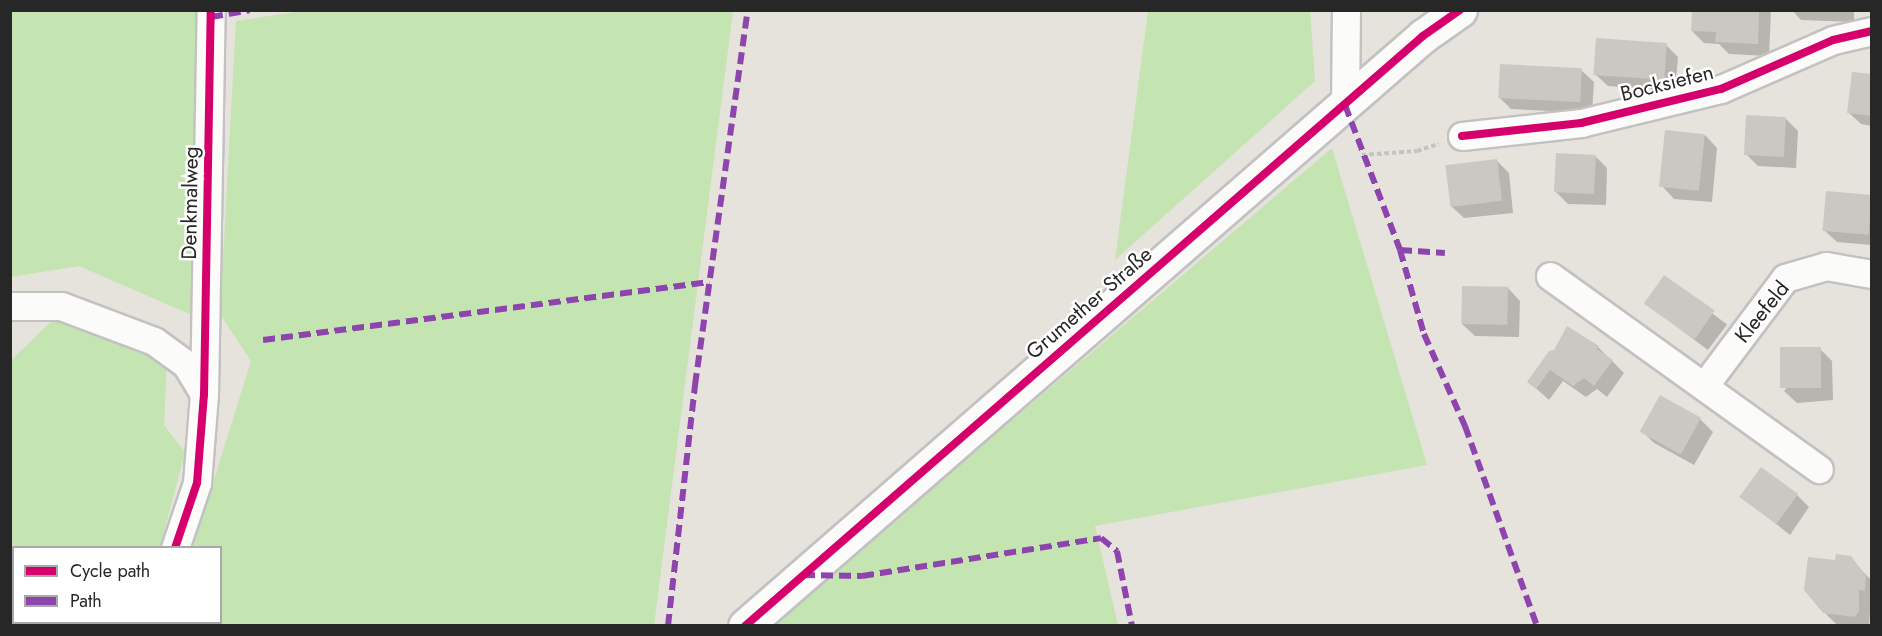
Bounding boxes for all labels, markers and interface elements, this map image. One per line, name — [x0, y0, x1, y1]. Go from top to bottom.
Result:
street label: Bocksiefen — [1618, 59, 1716, 107]
street label: Denkmalweg — [176, 146, 204, 260]
street label: Grumether Straße — [1021, 241, 1157, 365]
street label: Kleefeld — [1730, 276, 1794, 348]
legend — [12, 546, 222, 624]
text: Cycle path — [70, 558, 150, 584]
text: Path — [70, 588, 102, 614]

